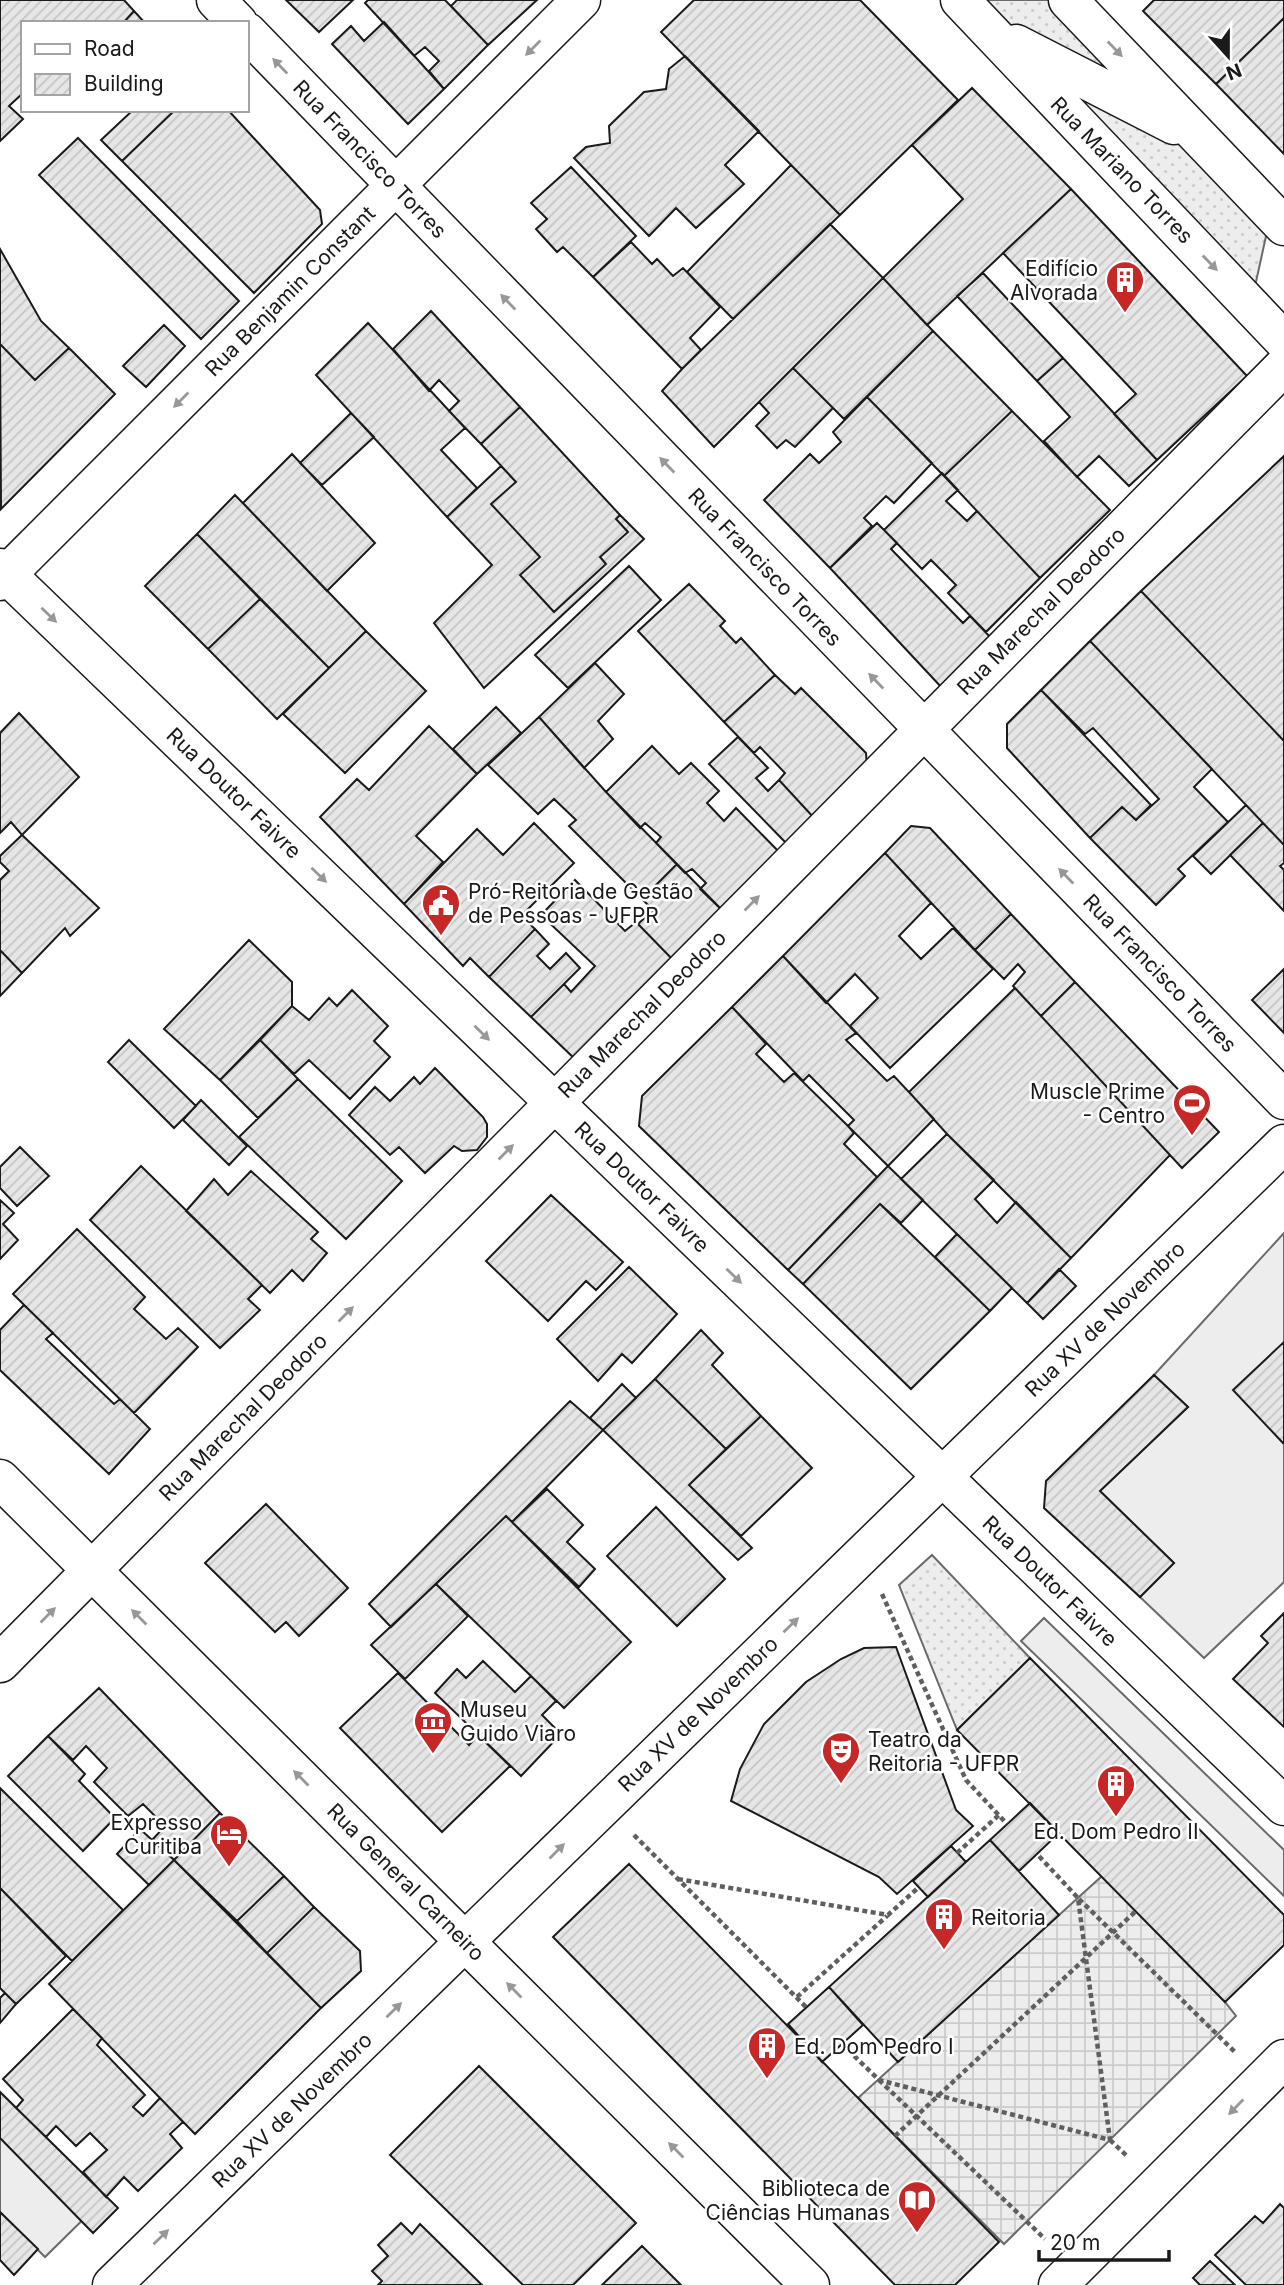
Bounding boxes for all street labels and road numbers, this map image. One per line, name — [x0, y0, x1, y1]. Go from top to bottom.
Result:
street label: Rua Francisco Torres — [288, 75, 452, 243]
street label: Rua Mariano Torres — [1046, 92, 1198, 248]
street label: Rua Benjamin Constant — [200, 201, 380, 381]
street label: Rua Francisco Torres — [683, 483, 847, 651]
street label: Rua Marechal Deodoro — [952, 522, 1130, 700]
street label: Rua Doutor Faivre — [162, 722, 306, 864]
street label: Rua Francisco Torres — [1078, 889, 1242, 1057]
street label: Rua Marechal Deodoro — [553, 925, 731, 1103]
street label: Rua Doutor Faivre — [570, 1116, 714, 1258]
street label: Rua XV de Novembro — [1020, 1236, 1190, 1402]
street label: Rua Marechal Deodoro — [154, 1328, 332, 1506]
street label: Rua Doutor Faivre — [978, 1510, 1122, 1652]
street label: Rua XV de Novembro — [613, 1631, 783, 1797]
street label: Rua General Carneiro — [322, 1798, 490, 1966]
street label: Rua XV de Novembro — [207, 2027, 377, 2193]

